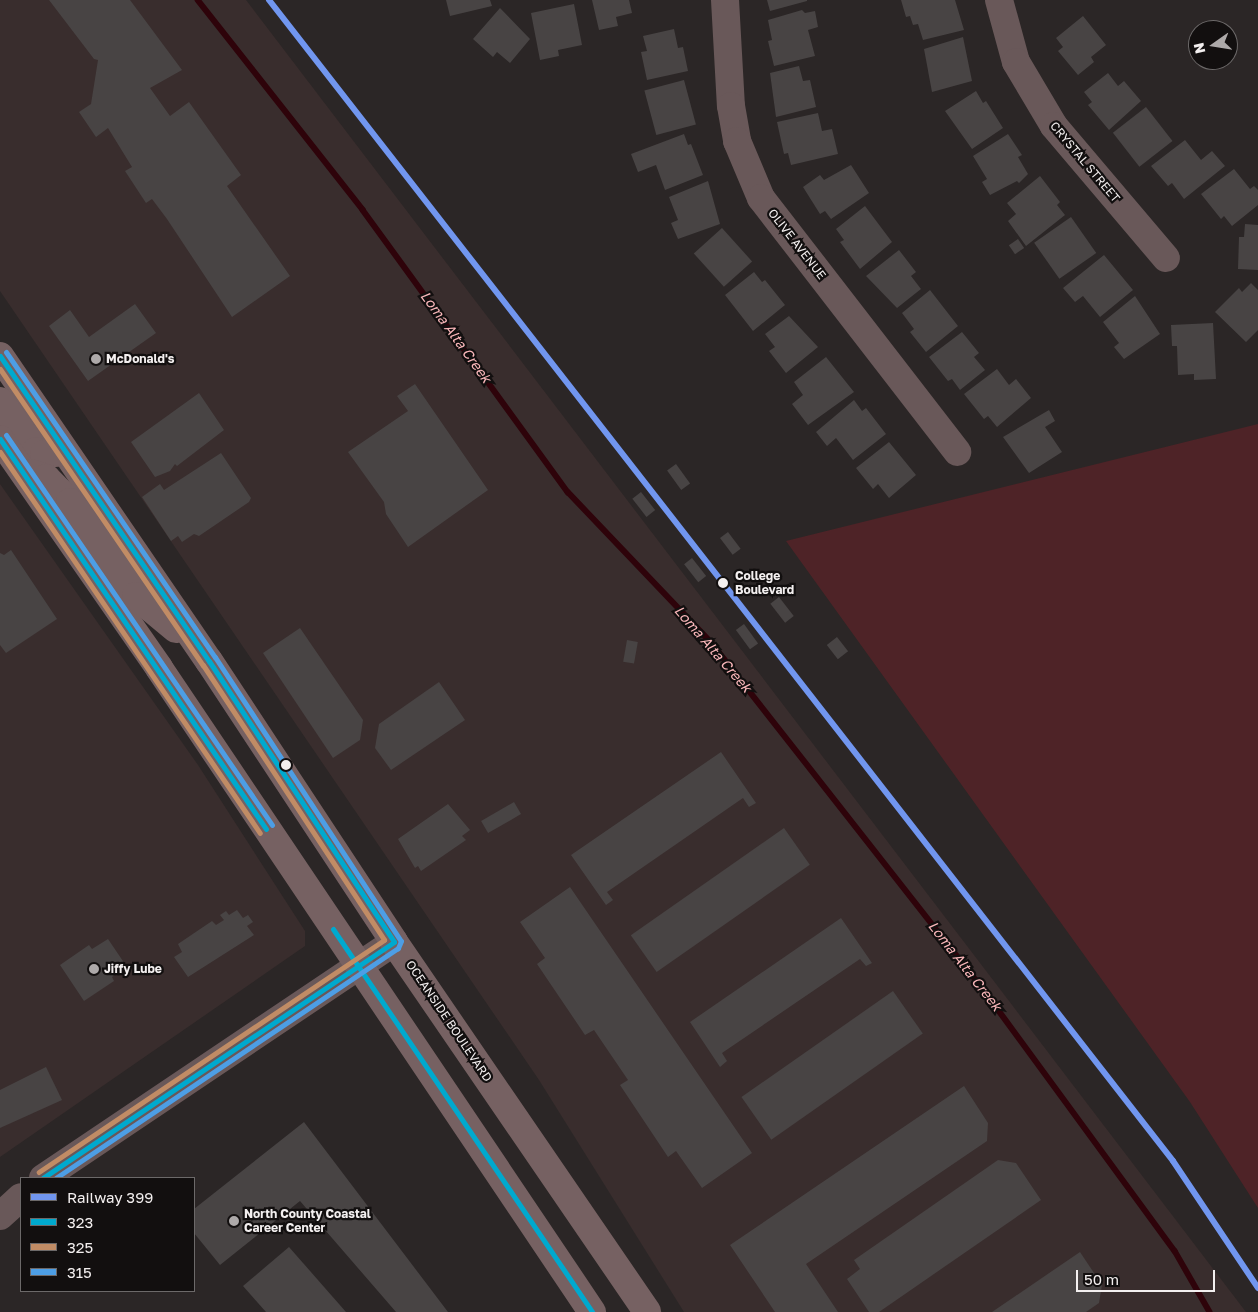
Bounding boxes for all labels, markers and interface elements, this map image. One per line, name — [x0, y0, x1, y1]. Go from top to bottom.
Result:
north arrow — [1188, 20, 1238, 70]
text: N — [1189, 41, 1208, 55]
street label: CRYSTAL STREET — [1047, 119, 1123, 205]
street label: OLIVE AVENUE — [765, 206, 829, 282]
water label: Loma Alta Creek — [417, 288, 495, 386]
place label: McDonald's — [106, 352, 175, 366]
marker: McDonald's — [90, 353, 102, 365]
place label: College Boulevard — [735, 569, 794, 597]
marker: College Boulevard — [715, 575, 731, 591]
water label: Loma Alta Creek — [671, 602, 755, 696]
unlabelled marker — [281, 760, 291, 770]
water label: Loma Alta Creek — [925, 918, 1005, 1014]
street label: OCEANSIDE BOULEVARD — [403, 958, 495, 1084]
place label: Jiffy Lube — [104, 962, 162, 976]
marker: Jiffy Lube — [88, 963, 100, 975]
legend — [20, 1177, 195, 1292]
text: Railway 399 — [67, 1188, 153, 1206]
place label: North County Coastal Career Center — [244, 1207, 371, 1235]
text: 323 — [67, 1213, 93, 1231]
marker: North County Coastal Career Center — [228, 1215, 240, 1227]
text: 325 — [67, 1238, 93, 1256]
scale bar — [1078, 1260, 1217, 1292]
text: 315 — [67, 1263, 92, 1281]
text: 50 m — [1084, 1270, 1119, 1288]

